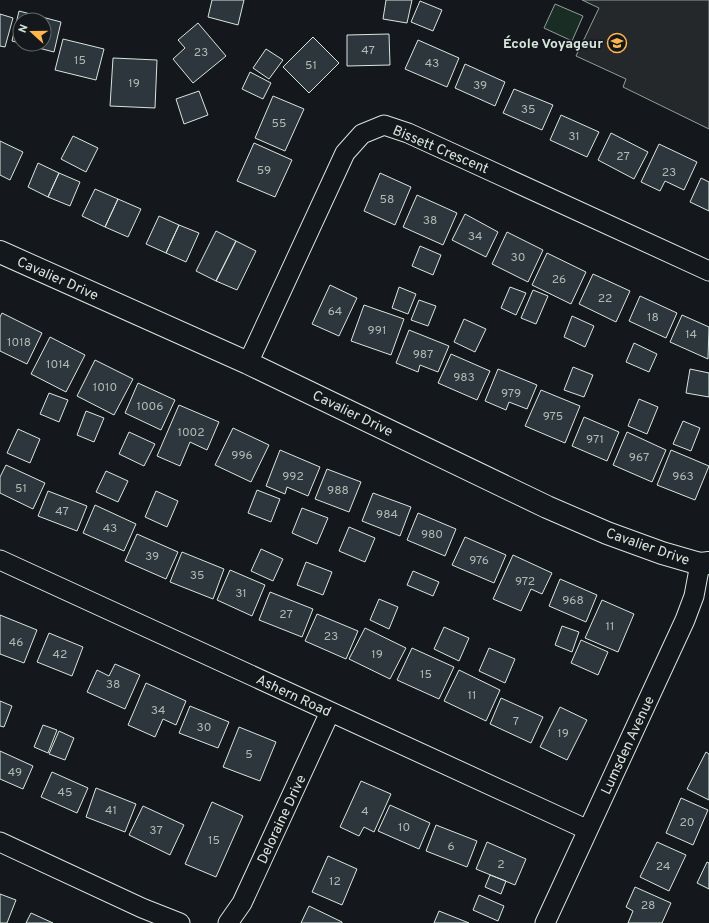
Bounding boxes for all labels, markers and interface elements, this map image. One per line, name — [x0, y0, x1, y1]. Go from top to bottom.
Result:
north arrow — [12, 12, 52, 52]
text: N — [16, 23, 32, 35]
school or university icon: École Voyageur — [606, 32, 628, 54]
place label: École Voyageur — [503, 35, 603, 53]
house number: 47 — [361, 43, 375, 59]
house number: 23 — [194, 45, 208, 61]
house number: 15 — [74, 53, 86, 69]
house number: 43 — [425, 56, 439, 72]
house number: 51 — [305, 58, 317, 74]
house number: 19 — [128, 76, 140, 92]
house number: 39 — [473, 78, 487, 94]
house number: 35 — [521, 102, 535, 118]
house number: 55 — [272, 116, 286, 132]
street label: Bissett Crescent — [390, 123, 491, 178]
house number: 31 — [568, 129, 580, 145]
house number: 27 — [616, 149, 630, 165]
house number: 59 — [257, 163, 271, 179]
house number: 23 — [662, 165, 676, 181]
house number: 58 — [380, 192, 394, 208]
house number: 38 — [423, 213, 437, 229]
house number: 34 — [468, 229, 482, 245]
house number: 30 — [511, 250, 525, 266]
street label: Cavalier Drive — [14, 254, 101, 305]
house number: 26 — [552, 272, 566, 288]
house number: 22 — [598, 291, 612, 307]
house number: 64 — [328, 304, 342, 320]
house number: 18 — [647, 310, 659, 326]
house number: 991 — [368, 323, 386, 339]
house number: 14 — [685, 327, 697, 343]
house number: 1018 — [7, 335, 31, 351]
house number: 987 — [413, 347, 433, 363]
house number: 1014 — [46, 357, 70, 373]
house number: 983 — [453, 370, 475, 386]
house number: 1010 — [93, 380, 117, 396]
house number: 979 — [501, 386, 521, 402]
street label: Cavalier Drive — [309, 388, 395, 441]
house number: 1006 — [137, 399, 163, 415]
house number: 975 — [543, 409, 563, 425]
house number: 1002 — [177, 425, 205, 441]
house number: 971 — [586, 432, 604, 448]
house number: 996 — [231, 448, 253, 464]
house number: 967 — [629, 450, 649, 466]
house number: 992 — [282, 469, 304, 485]
house number: 963 — [672, 469, 694, 485]
house number: 51 — [15, 481, 27, 497]
house number: 988 — [327, 483, 349, 499]
house number: 47 — [55, 504, 69, 520]
house number: 984 — [376, 507, 398, 523]
house number: 43 — [103, 521, 117, 537]
street label: Cavalier Drive — [603, 525, 692, 570]
house number: 980 — [421, 527, 443, 543]
house number: 39 — [145, 549, 159, 565]
house number: 976 — [469, 553, 489, 569]
house number: 35 — [190, 568, 204, 584]
house number: 972 — [515, 574, 535, 590]
house number: 31 — [235, 586, 247, 602]
house number: 968 — [562, 593, 584, 609]
house number: 27 — [279, 607, 293, 623]
house number: 11 — [606, 619, 614, 635]
house number: 23 — [324, 629, 338, 645]
house number: 46 — [9, 635, 23, 651]
house number: 42 — [53, 647, 67, 663]
house number: 19 — [371, 647, 383, 663]
house number: 15 — [420, 667, 432, 683]
street label: Ashern Road — [253, 672, 334, 721]
house number: 38 — [106, 677, 120, 693]
house number: 11 — [468, 688, 476, 704]
street label: Lumsden Avenue — [598, 694, 659, 798]
house number: 34 — [151, 703, 165, 719]
house number: 7 — [513, 714, 519, 730]
house number: 30 — [197, 720, 211, 736]
house number: 19 — [557, 726, 569, 742]
house number: 5 — [245, 747, 253, 763]
house number: 49 — [8, 765, 22, 781]
street label: Deloraine Drive — [254, 772, 310, 867]
house number: 45 — [58, 785, 72, 801]
house number: 41 — [105, 803, 117, 819]
house number: 4 — [361, 804, 369, 820]
house number: 20 — [679, 815, 695, 831]
house number: 10 — [398, 820, 410, 836]
house number: 37 — [149, 823, 163, 839]
house number: 15 — [208, 833, 220, 849]
house number: 6 — [447, 839, 455, 855]
house number: 2 — [497, 857, 505, 873]
house number: 24 — [656, 859, 670, 875]
house number: 12 — [329, 874, 341, 890]
house number: 28 — [641, 898, 655, 914]

